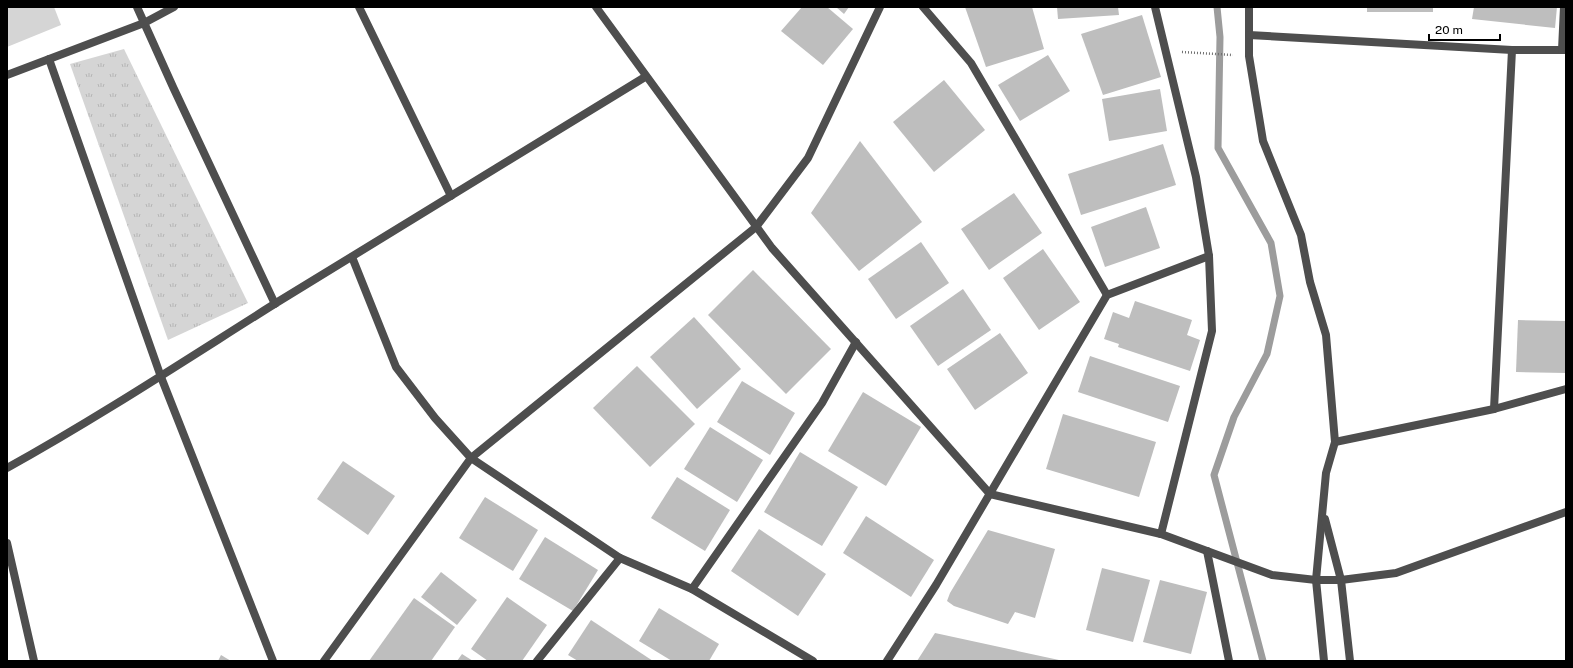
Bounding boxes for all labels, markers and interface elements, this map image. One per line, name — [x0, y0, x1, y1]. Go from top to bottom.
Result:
scale bar — [1429, 16, 1500, 42]
text: 20 m — [1435, 23, 1463, 37]

